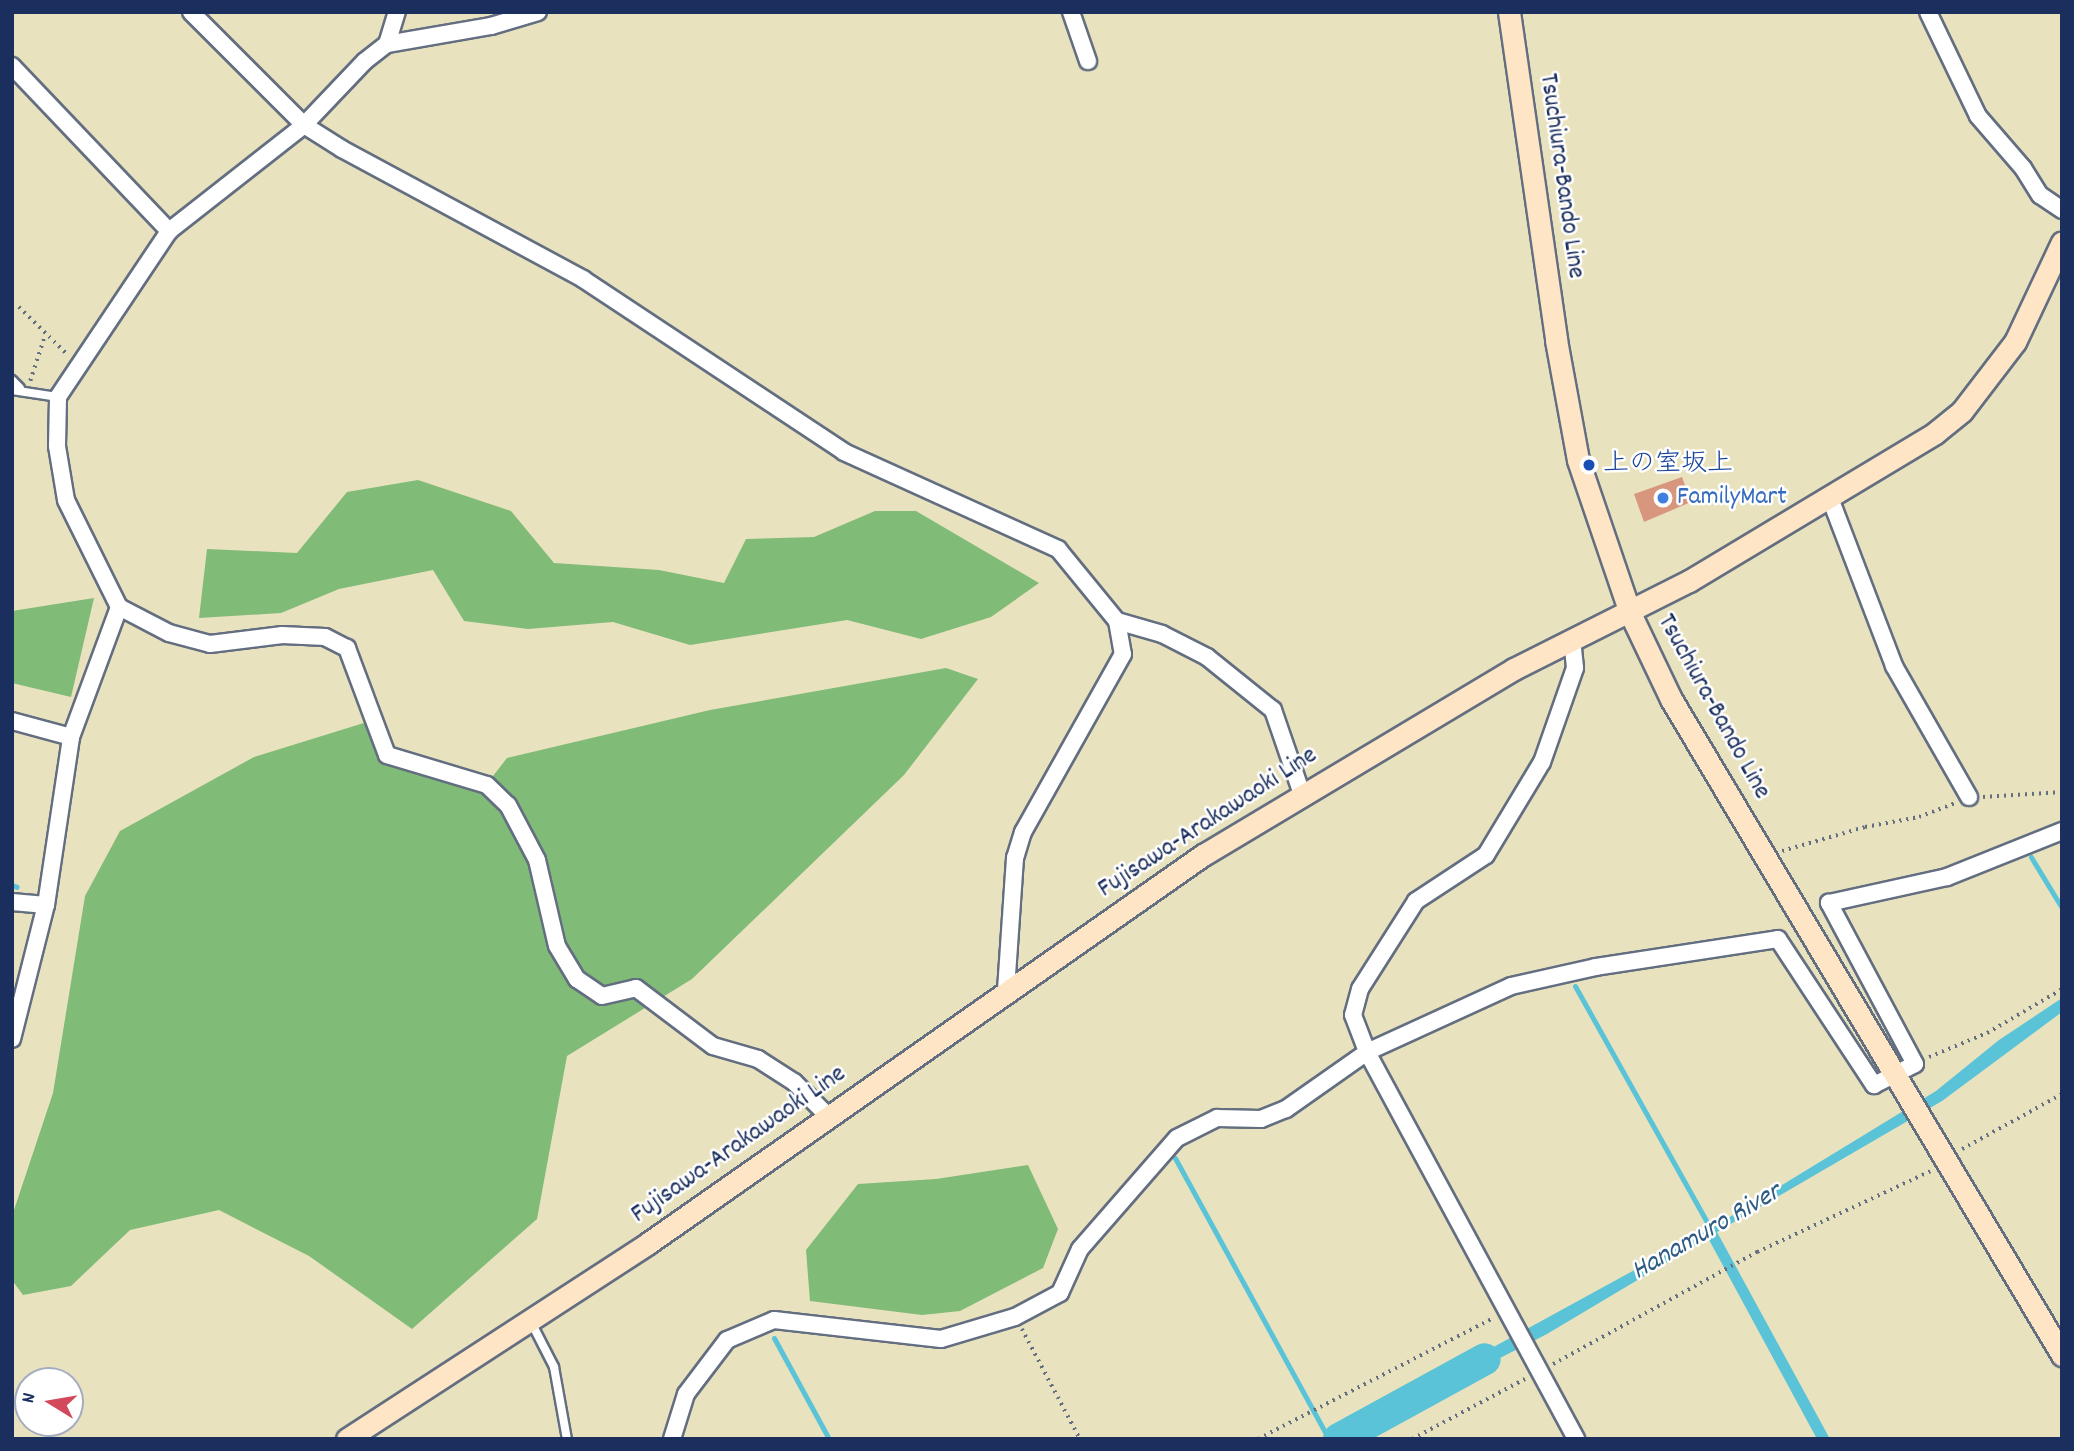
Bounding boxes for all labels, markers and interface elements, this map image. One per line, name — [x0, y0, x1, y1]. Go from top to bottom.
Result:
street label: Tsuchiura-Bando Line — [1531, 71, 1591, 281]
place label: 上の室坂上 — [1603, 449, 1733, 481]
marker: 上の室坂上 — [1581, 457, 1597, 473]
place label: FamilyMart — [1677, 482, 1787, 514]
marker: FamilyMart — [1655, 490, 1671, 506]
street label: Tsuchiura-Bando Line — [1649, 609, 1777, 805]
street label: Fujisawa-Arakawaoki Line — [1093, 740, 1323, 906]
street label: Fujisawa-Arakawaoki Line — [626, 1059, 852, 1231]
water label: Hanamuro River — [1626, 1177, 1788, 1289]
north arrow — [14, 1367, 84, 1437]
text: N — [16, 1391, 44, 1405]

